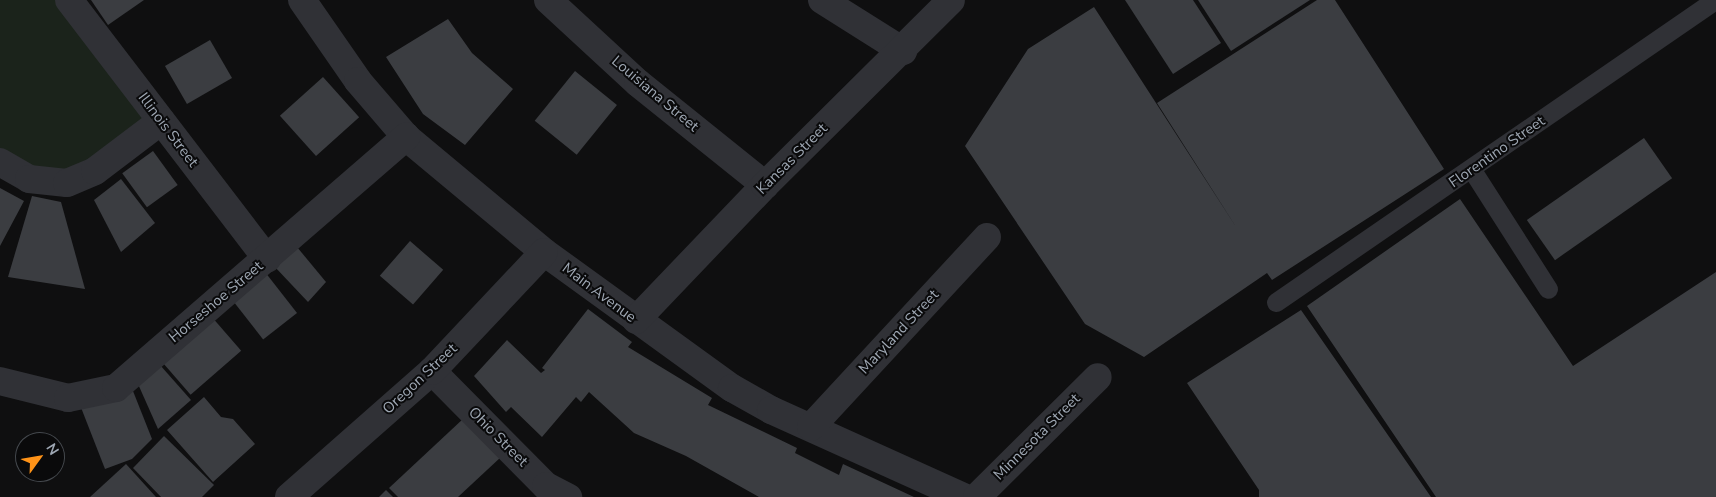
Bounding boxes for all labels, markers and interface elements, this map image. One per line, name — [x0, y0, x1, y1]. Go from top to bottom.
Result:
street label: Louisiana Street — [608, 52, 702, 136]
street label: Illinois Street — [134, 89, 202, 171]
street label: Florentino Street — [1446, 112, 1548, 192]
street label: Kansas Street — [753, 120, 831, 198]
street label: Horseshoe Street — [165, 257, 267, 347]
street label: Main Avenue — [559, 259, 639, 327]
street label: Maryland Street — [855, 286, 943, 378]
street label: Oregon Street — [379, 340, 461, 418]
street label: Minnesota Street — [990, 390, 1084, 484]
street label: Ohio Street — [465, 404, 531, 470]
north arrow — [15, 432, 65, 482]
text: N — [41, 440, 63, 459]

